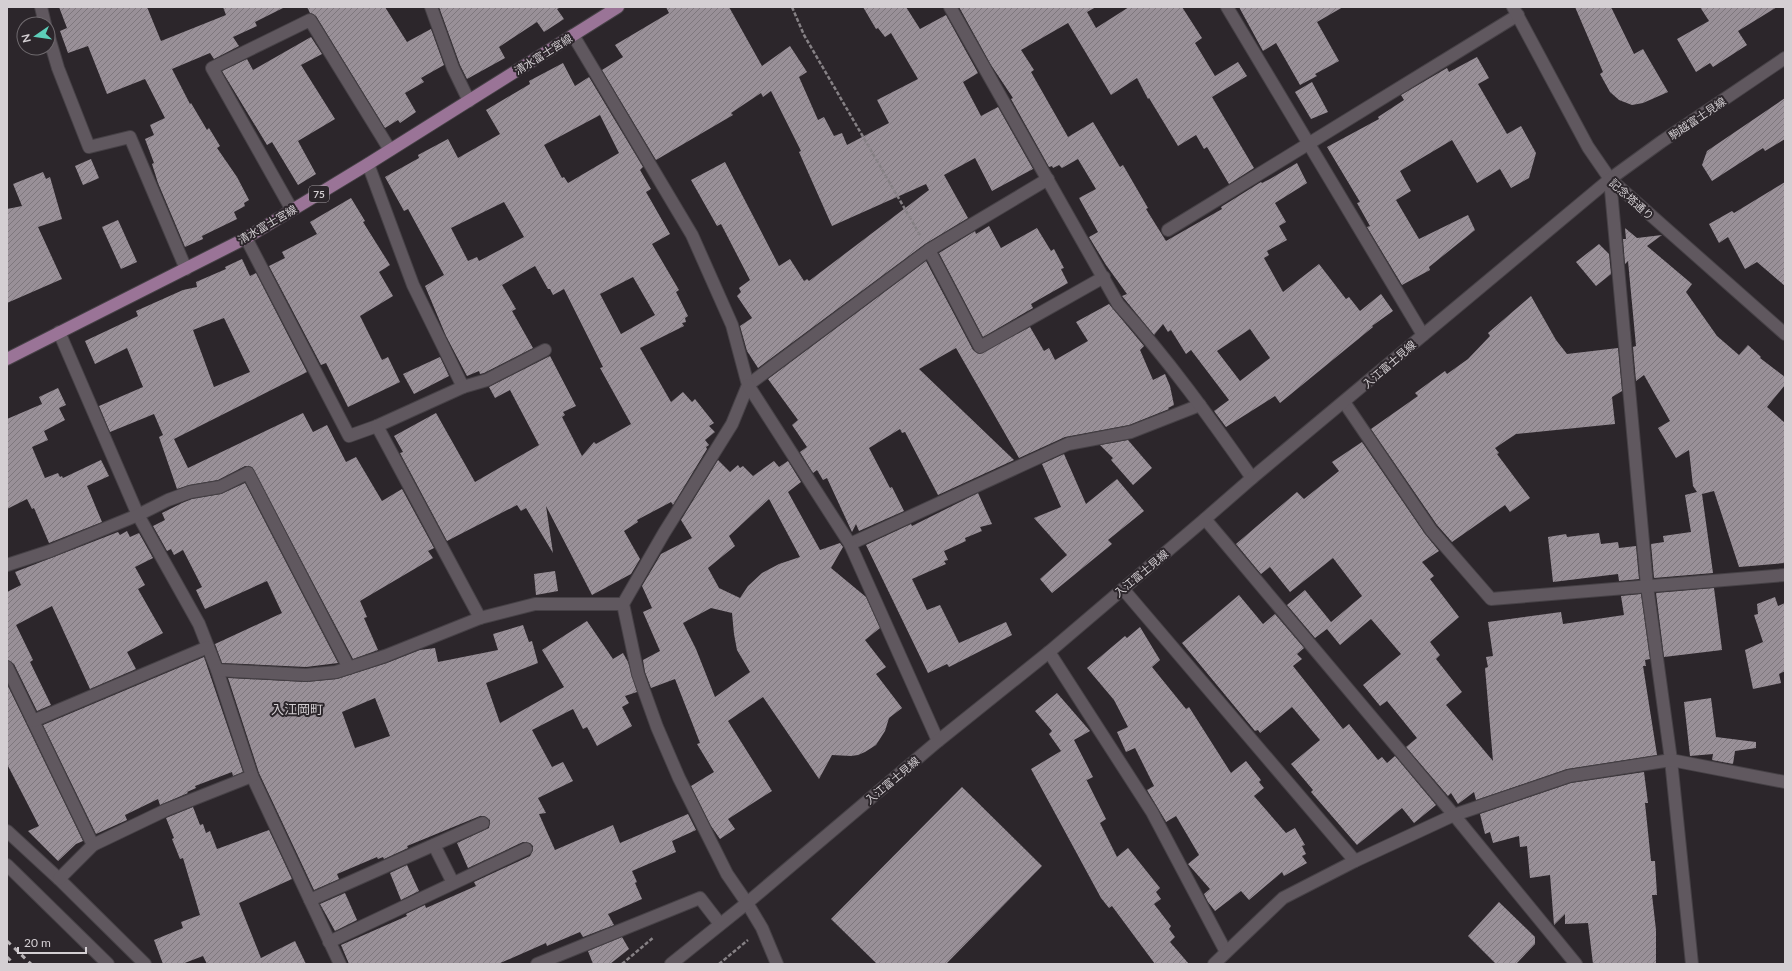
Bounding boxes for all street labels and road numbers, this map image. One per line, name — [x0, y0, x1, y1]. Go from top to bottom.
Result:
street label: 清水富士宮線 — [512, 31, 574, 77]
street label: 駒越富士見線 — [1666, 94, 1728, 142]
street label: 記念塔通り — [1607, 176, 1657, 222]
road number: 75 — [309, 186, 329, 202]
street label: 清水富士宮線 — [235, 202, 299, 246]
street label: 入江富士見線 — [1360, 337, 1418, 391]
street label: 入江富士見線 — [1112, 547, 1170, 599]
street label: 入江富士見線 — [863, 754, 921, 806]

